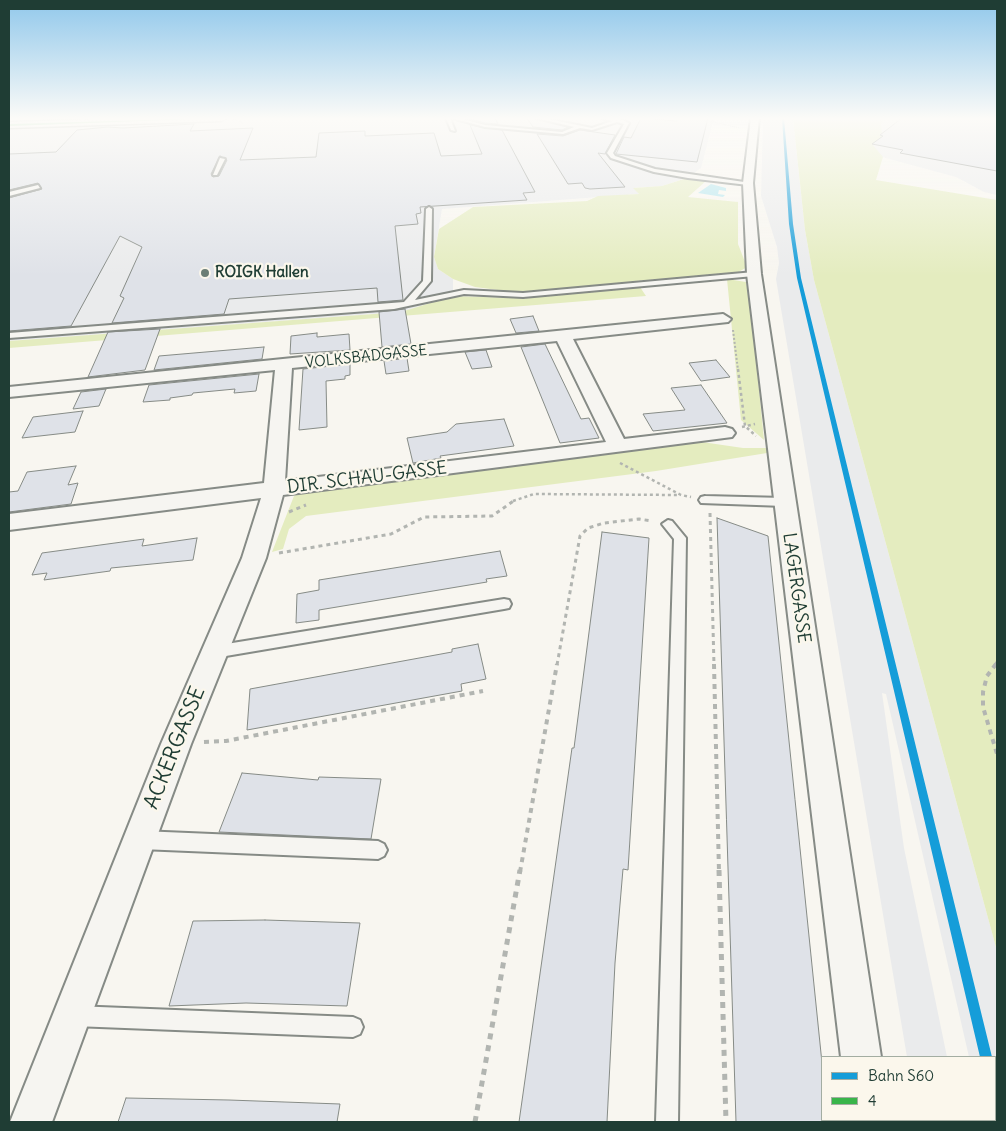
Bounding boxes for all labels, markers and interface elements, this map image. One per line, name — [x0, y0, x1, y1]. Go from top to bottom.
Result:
place label: ROIGK Hallen — [215, 264, 309, 282]
marker: ROIGK Hallen — [199, 267, 211, 279]
street label: VOLKSBADGASSE — [304, 342, 428, 372]
street label: DIR. SCHAU-GASSE — [286, 457, 448, 499]
street label: LAGERGASSE — [778, 531, 814, 645]
street label: ACKERGASSE — [139, 683, 211, 813]
legend — [821, 1056, 996, 1121]
text: Bahn S60 — [868, 1066, 934, 1085]
text: 4 — [868, 1091, 877, 1110]

